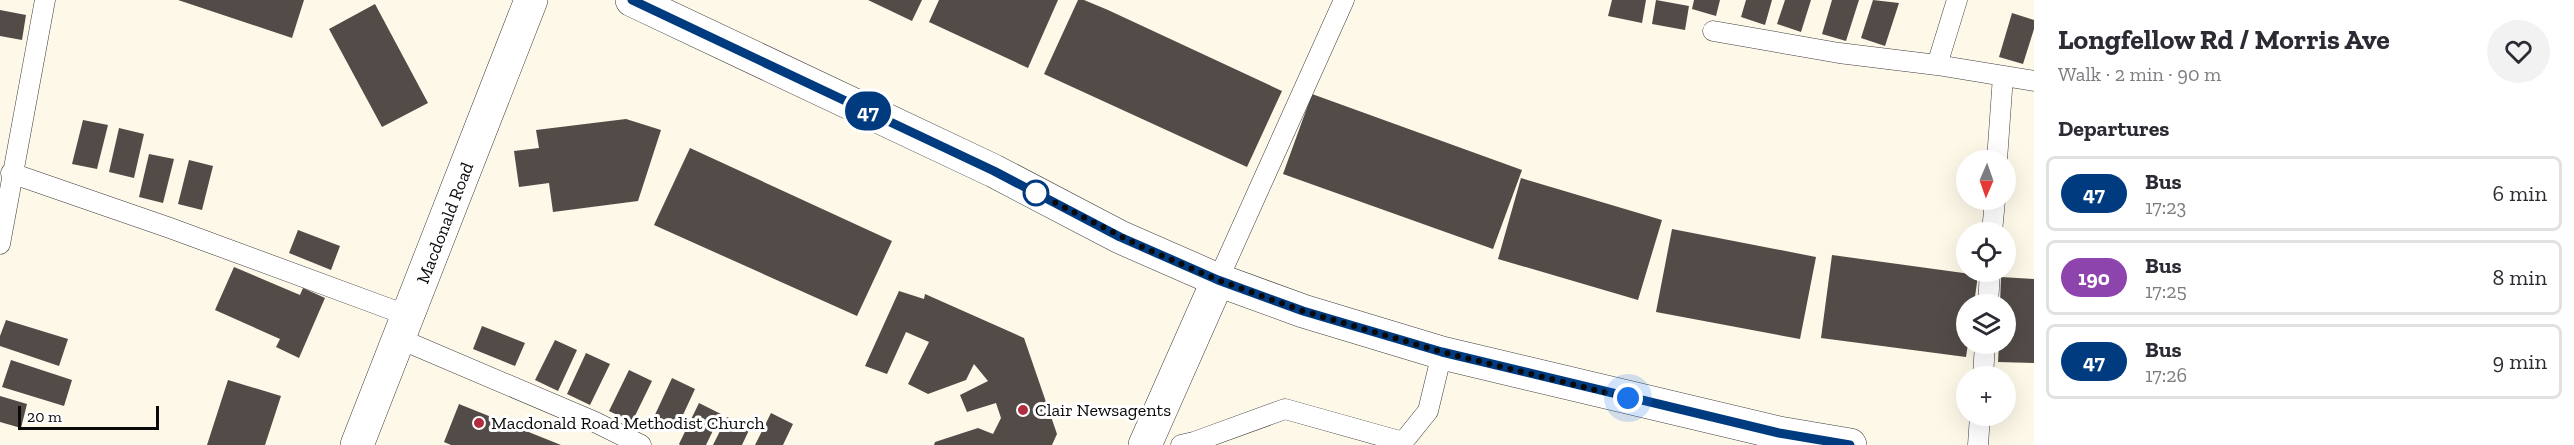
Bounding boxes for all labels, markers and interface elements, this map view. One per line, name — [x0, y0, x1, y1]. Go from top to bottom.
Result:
button: heart — [2487, 20, 2550, 83]
text: Longfellow Rd / Morris Ave — [2058, 23, 2390, 56]
text: Walk · 2 min · 90 m — [2058, 62, 2221, 86]
line badge: 47 — [841, 92, 895, 130]
text: 47 — [857, 99, 879, 124]
text: Departures — [2058, 115, 2169, 142]
north arrow — [1956, 150, 2016, 210]
map controls — [1956, 150, 2016, 426]
street label: Macdonald Road — [412, 159, 478, 287]
text: Bus — [2145, 168, 2182, 195]
unlabelled marker — [1023, 180, 1049, 206]
text: 6 min — [2493, 180, 2547, 207]
text: 47 — [2083, 181, 2105, 206]
text: 17:23 — [2145, 195, 2186, 219]
button: locate — [1956, 222, 2016, 282]
text: Bus — [2145, 252, 2182, 279]
text: 8 min — [2492, 264, 2547, 291]
text: 190 — [2078, 265, 2110, 290]
text: 17:25 — [2145, 279, 2187, 303]
button: layers — [1956, 294, 2016, 354]
text: Bus — [2145, 336, 2182, 363]
text: 9 min — [2493, 348, 2547, 375]
text: 47 — [2083, 349, 2105, 374]
text: 17:26 — [2145, 363, 2187, 387]
button: + — [1956, 366, 2016, 426]
your location — [1613, 383, 1643, 413]
place label: Clair Newsagents — [1035, 399, 1171, 421]
scale bar — [18, 403, 159, 430]
marker: Clair Newsagents — [1016, 403, 1030, 417]
text: 20 m — [27, 407, 62, 426]
place label: Macdonald Road Methodist Church — [491, 412, 765, 434]
marker: Macdonald Road Methodist Church — [472, 416, 486, 430]

